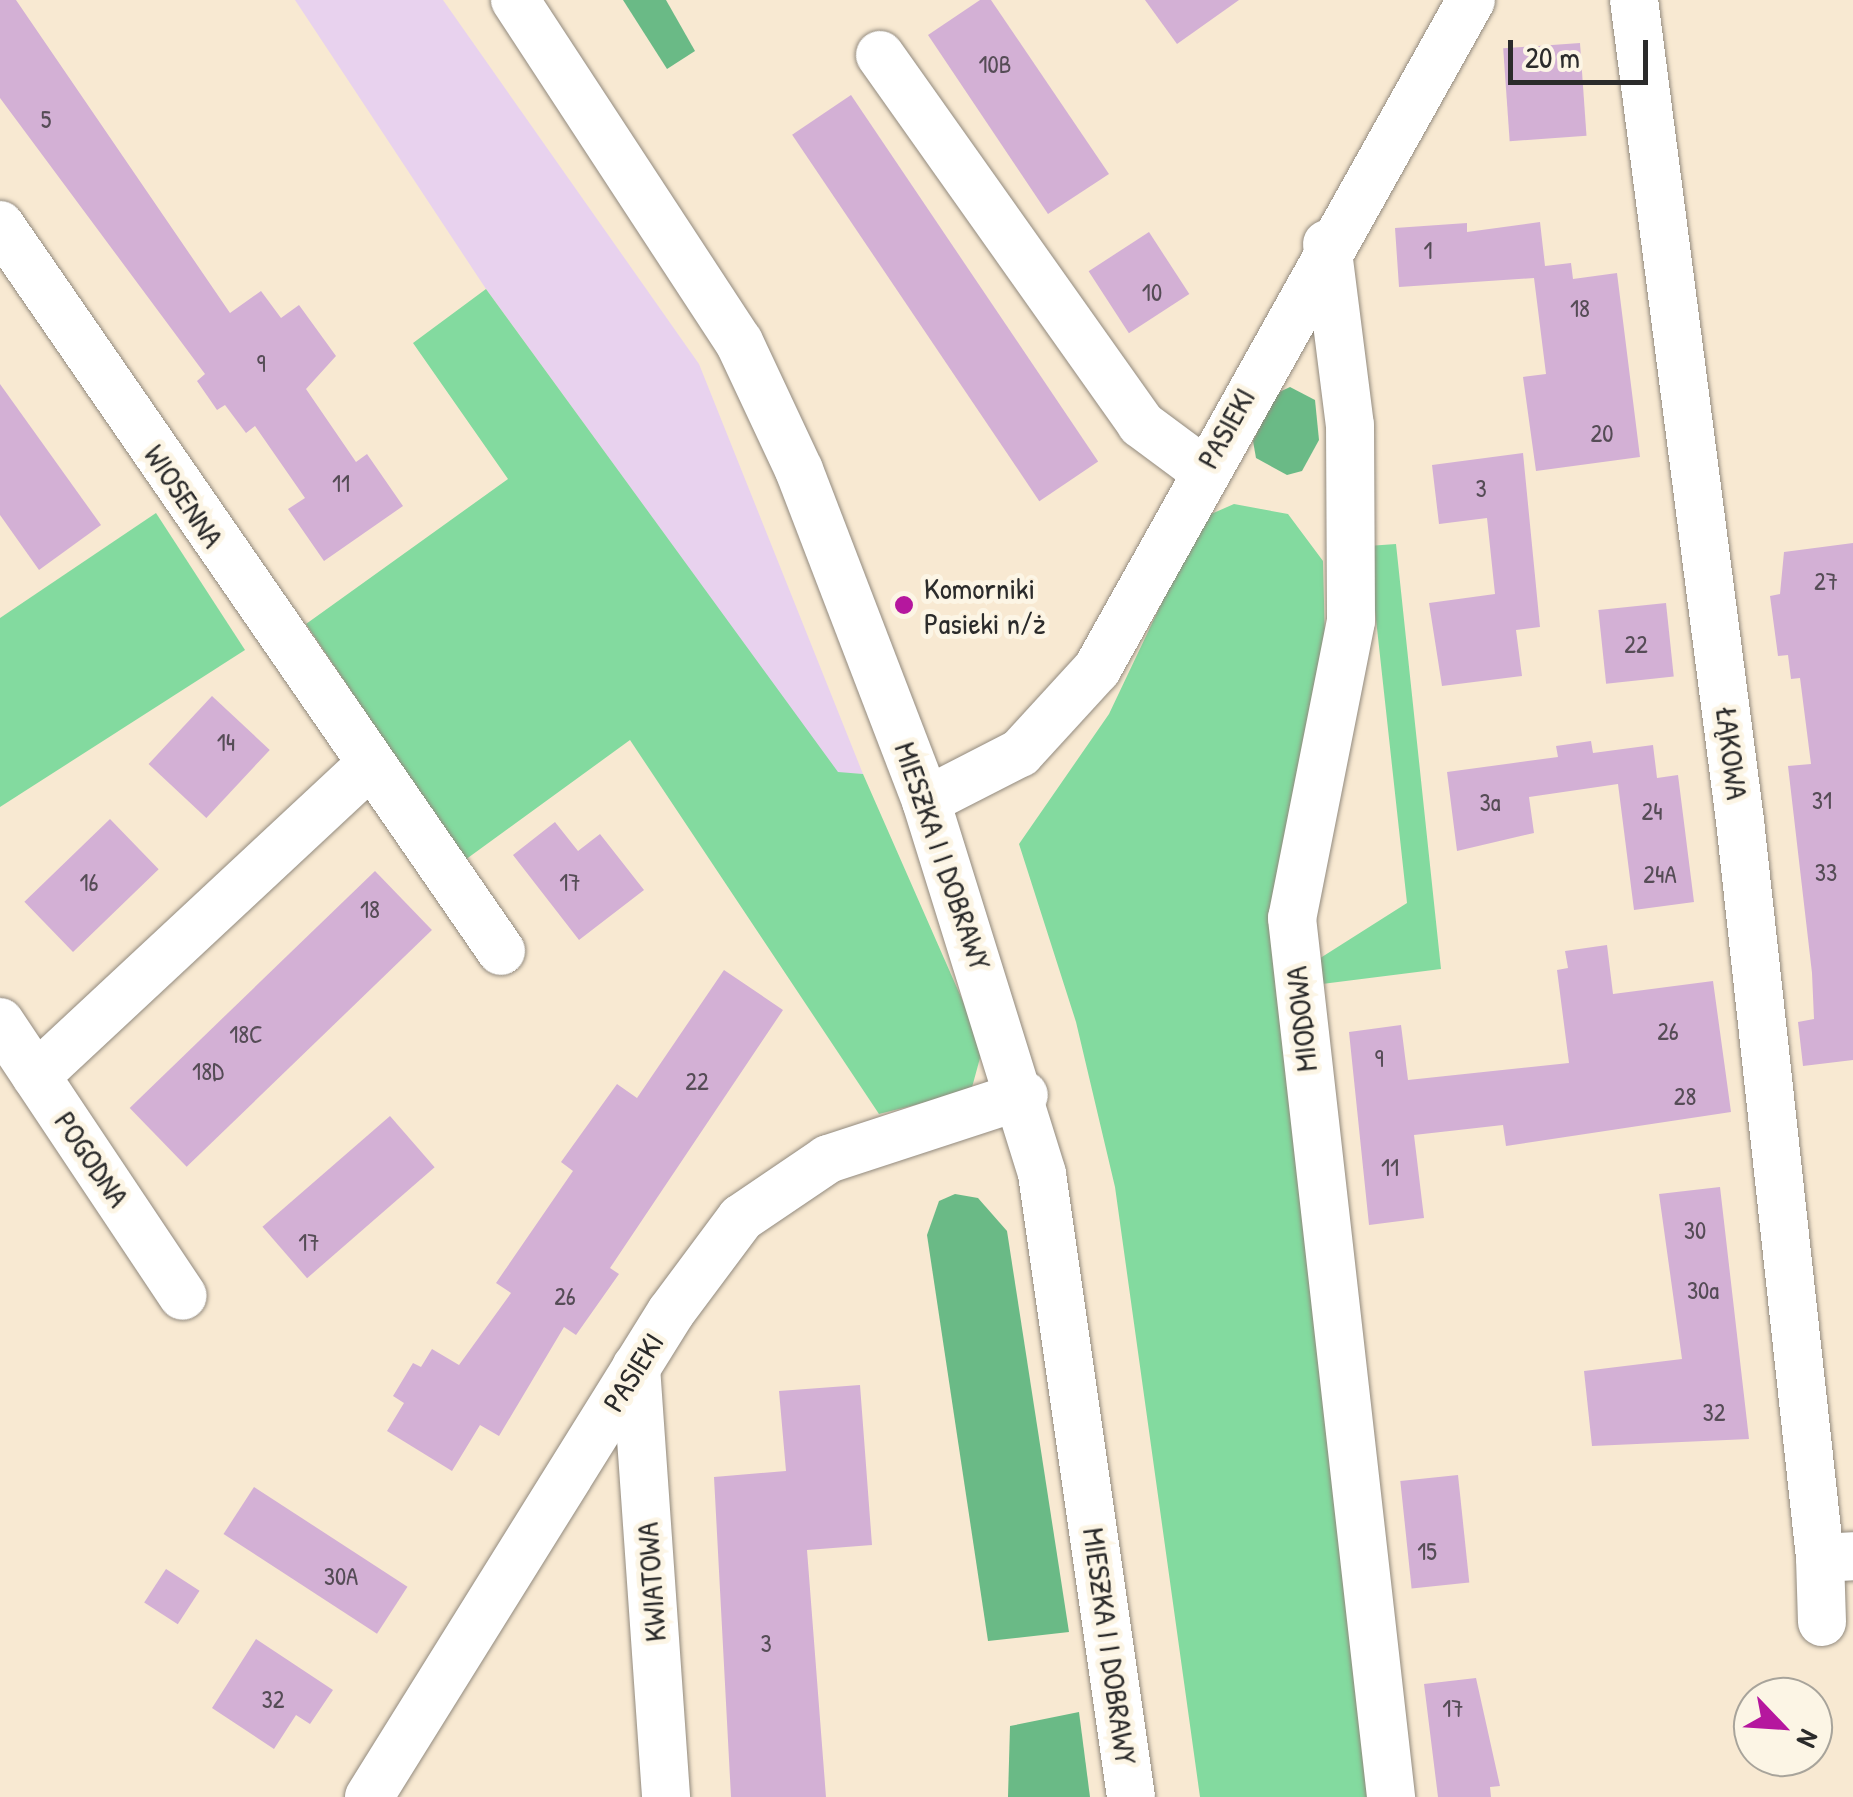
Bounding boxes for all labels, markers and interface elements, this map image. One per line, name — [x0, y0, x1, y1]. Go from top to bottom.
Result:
scale bar — [1513, 20, 1653, 82]
text: 20 m — [1525, 37, 1580, 77]
house number: 10B — [979, 49, 1011, 79]
house number: 5 — [41, 104, 51, 134]
house number: 1 — [1423, 235, 1433, 265]
house number: 10 — [1142, 277, 1162, 307]
house number: 18 — [1570, 293, 1590, 323]
house number: 9 — [256, 348, 266, 378]
street label: PASIEKI — [1189, 382, 1263, 474]
house number: 20 — [1591, 418, 1613, 448]
street label: WIOSENNA — [137, 438, 231, 554]
house number: 11 — [332, 468, 350, 498]
house number: 3 — [1475, 473, 1487, 503]
house number: 27 — [1814, 566, 1838, 596]
place label: Komorniki Pasieki n/ż — [924, 570, 1046, 640]
marker: Komorniki Pasieki n/ż — [893, 594, 915, 616]
house number: 22 — [1624, 629, 1648, 659]
street label: ŁĄKOWA — [1708, 704, 1756, 802]
house number: 14 — [217, 727, 235, 757]
street label: MIESZKA I I DOBRAWY — [887, 737, 999, 975]
house number: 31 — [1812, 785, 1832, 815]
house number: 3a — [1480, 787, 1500, 817]
house number: 24 — [1641, 796, 1663, 826]
house number: 33 — [1815, 857, 1837, 887]
house number: 24A — [1643, 859, 1677, 889]
house number: 16 — [79, 867, 99, 897]
house number: 17 — [559, 867, 581, 897]
house number: 18 — [360, 894, 380, 924]
street label: MIODOWA — [1278, 965, 1324, 1073]
house number: 26 — [1657, 1016, 1679, 1046]
house number: 18C — [229, 1019, 263, 1049]
house number: 9 — [1374, 1043, 1384, 1073]
house number: 18D — [192, 1056, 224, 1086]
house number: 22 — [685, 1066, 709, 1096]
house number: 28 — [1674, 1081, 1696, 1111]
street label: POGODNA — [47, 1105, 137, 1213]
house number: 11 — [1381, 1152, 1399, 1182]
house number: 30 — [1684, 1215, 1706, 1245]
house number: 17 — [298, 1227, 320, 1257]
house number: 30a — [1687, 1275, 1719, 1305]
house number: 26 — [554, 1281, 576, 1311]
street label: PASIEKI — [595, 1326, 671, 1418]
house number: 32 — [1703, 1397, 1725, 1427]
street label: KWIATOWA — [629, 1521, 673, 1643]
street label: MIESZKA I I DOBRAWY — [1076, 1525, 1144, 1767]
house number: 15 — [1417, 1536, 1437, 1566]
house number: 30A — [324, 1561, 358, 1591]
house number: 3 — [760, 1628, 772, 1658]
north arrow — [1733, 1677, 1833, 1777]
house number: 32 — [262, 1684, 284, 1714]
house number: 17 — [1442, 1693, 1464, 1723]
text: N — [1788, 1724, 1829, 1754]

